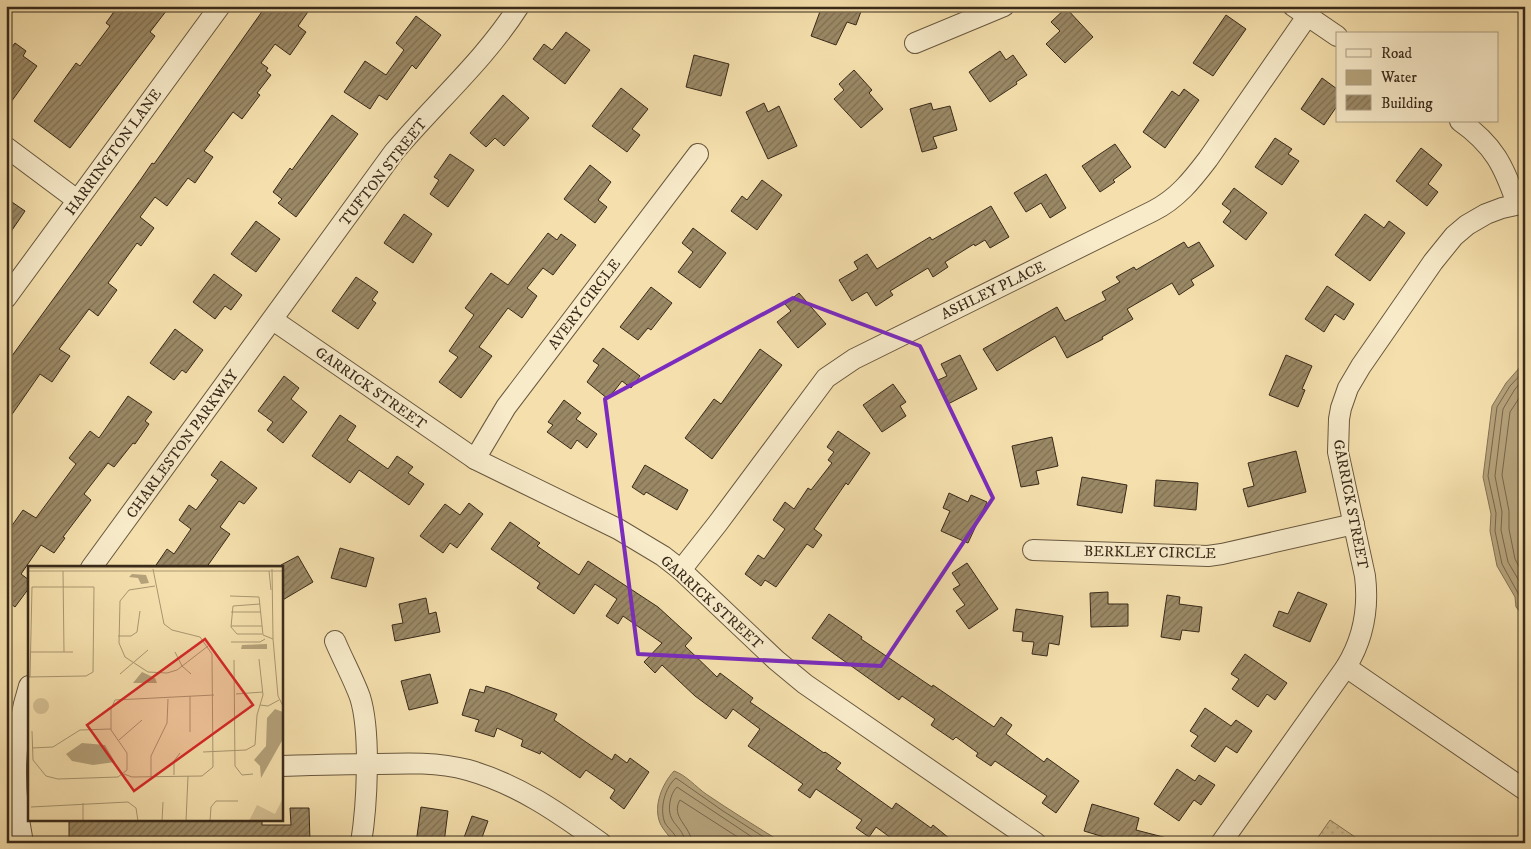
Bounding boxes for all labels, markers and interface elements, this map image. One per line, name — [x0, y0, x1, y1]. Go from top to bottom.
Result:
legend — [1336, 32, 1498, 122]
text: Road — [1381, 44, 1413, 63]
text: Water — [1380, 68, 1417, 87]
street label: HARRINGTON LANE — [61, 85, 166, 219]
text: Building — [1381, 94, 1433, 113]
street label: TUFTON STREET — [335, 114, 432, 230]
street label: AVERY CIRCLE — [544, 255, 625, 354]
street label: ASHLEY PLACE — [938, 257, 1049, 324]
street label: GARRICK STREET — [311, 343, 431, 434]
street label: CHARLESTON PARKWAY — [122, 366, 243, 522]
street label: GARRICK STREET — [1329, 438, 1373, 571]
street label: BERKLEY CIRCLE — [1084, 542, 1217, 563]
street label: GARRICK STREET — [656, 551, 767, 654]
inset map — [28, 566, 282, 822]

